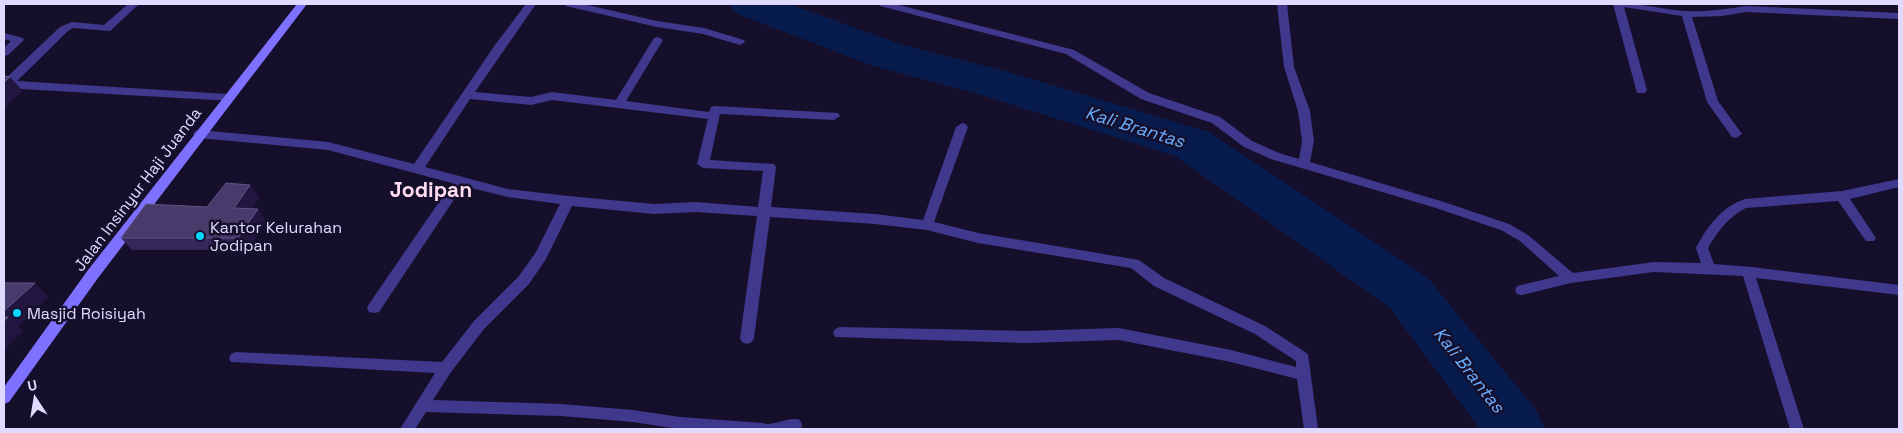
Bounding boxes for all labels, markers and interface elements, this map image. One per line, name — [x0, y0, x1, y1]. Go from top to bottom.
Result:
water label: Kali Brantas — [1083, 101, 1188, 153]
street label: Jalan Insinyur Haji Juanda — [69, 103, 206, 275]
district label: Jodipan — [390, 176, 472, 203]
place label: Kantor Kelurahan Jodipan — [210, 217, 342, 256]
marker: Kantor Kelurahan Jodipan — [194, 230, 206, 242]
place label: Masjid Roisiyah — [27, 303, 146, 324]
marker: Masjid Roisiyah — [11, 307, 23, 319]
water label: Kali Brantas — [1429, 322, 1510, 417]
north arrow — [10, 373, 60, 423]
text: U — [26, 376, 39, 395]

